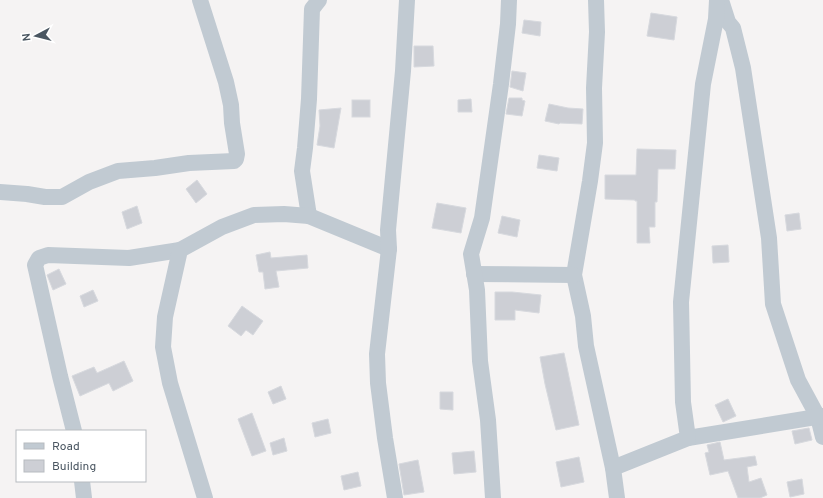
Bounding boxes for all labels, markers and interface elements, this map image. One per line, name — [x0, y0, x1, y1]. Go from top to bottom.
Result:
north arrow — [16, 16, 56, 56]
text: N — [20, 32, 34, 42]
legend — [16, 430, 146, 482]
text: Road — [52, 439, 80, 455]
text: Building — [52, 459, 96, 475]

